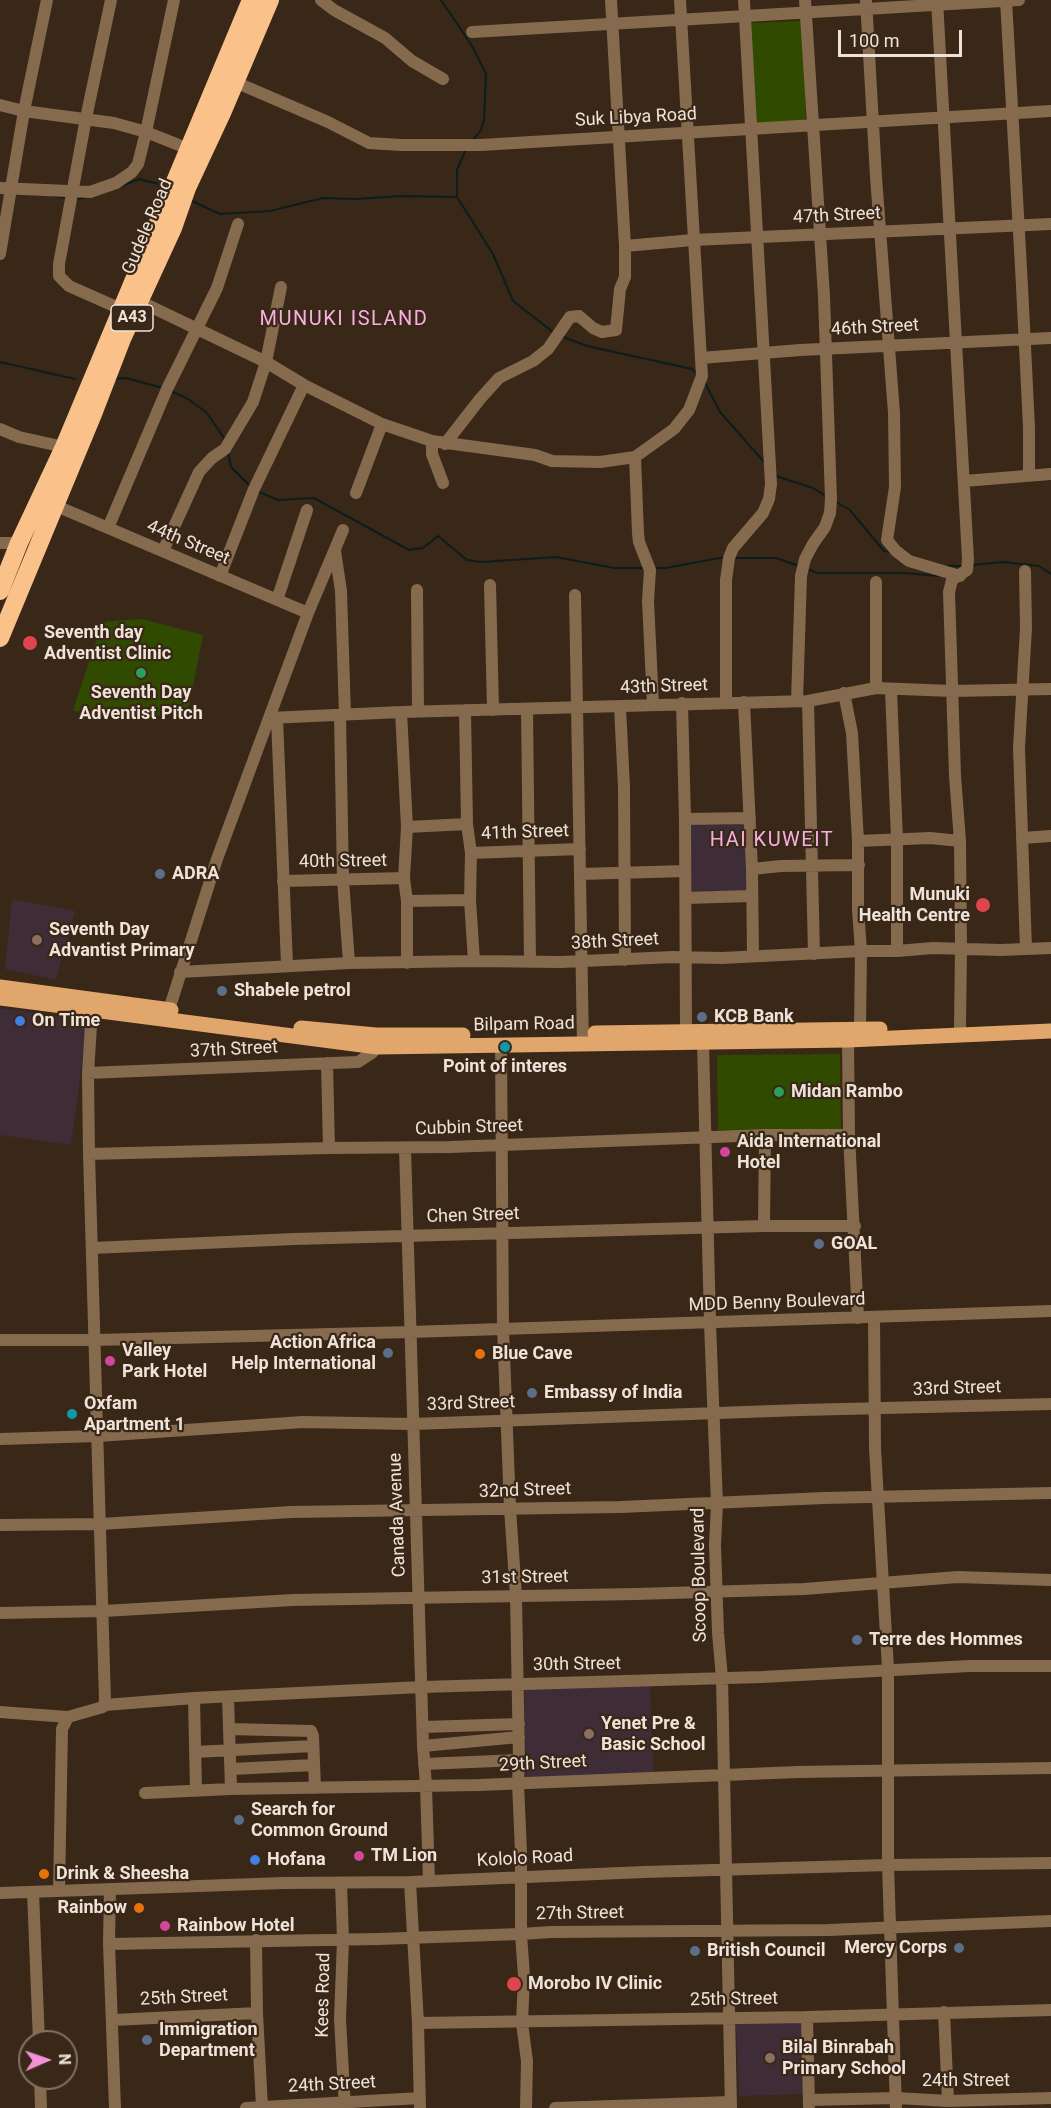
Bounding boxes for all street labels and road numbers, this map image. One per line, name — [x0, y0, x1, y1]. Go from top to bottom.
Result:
street label: Suk Libya Road — [574, 104, 698, 132]
street label: Gudele Road — [118, 176, 178, 278]
street label: 47th Street — [793, 203, 881, 229]
road number: A43 — [111, 305, 153, 331]
street label: 46th Street — [831, 315, 919, 341]
street label: 44th Street — [143, 516, 233, 570]
street label: 43th Street — [620, 675, 708, 699]
street label: 41th Street — [481, 821, 569, 845]
street label: 40th Street — [299, 850, 387, 874]
street label: 38th Street — [571, 929, 659, 955]
street label: Bilpam Road — [473, 1013, 575, 1037]
street label: 37th Street — [190, 1037, 278, 1063]
street label: Cubbin Street — [415, 1115, 523, 1141]
street label: Chen Street — [426, 1204, 520, 1228]
street label: MDD Benny Boulevard — [688, 1289, 866, 1317]
street label: 33rd Street — [913, 1377, 1001, 1401]
street label: 33rd Street — [427, 1392, 515, 1416]
street label: Canada Avenue — [385, 1452, 411, 1578]
street label: 32nd Street — [479, 1479, 571, 1503]
street label: Scoop Boulevard — [688, 1507, 712, 1643]
street label: 31st Street — [481, 1566, 569, 1590]
street label: 30th Street — [533, 1653, 621, 1677]
street label: 29th Street — [499, 1751, 587, 1777]
street label: Kololo Road — [476, 1846, 574, 1872]
street label: 27th Street — [536, 1902, 624, 1926]
street label: Kees Road — [312, 1952, 336, 2038]
street label: 25th Street — [140, 1985, 228, 2011]
street label: 25th Street — [690, 1988, 778, 2012]
street label: 24th Street — [922, 2070, 1010, 2092]
street label: 24th Street — [288, 2072, 376, 2098]

